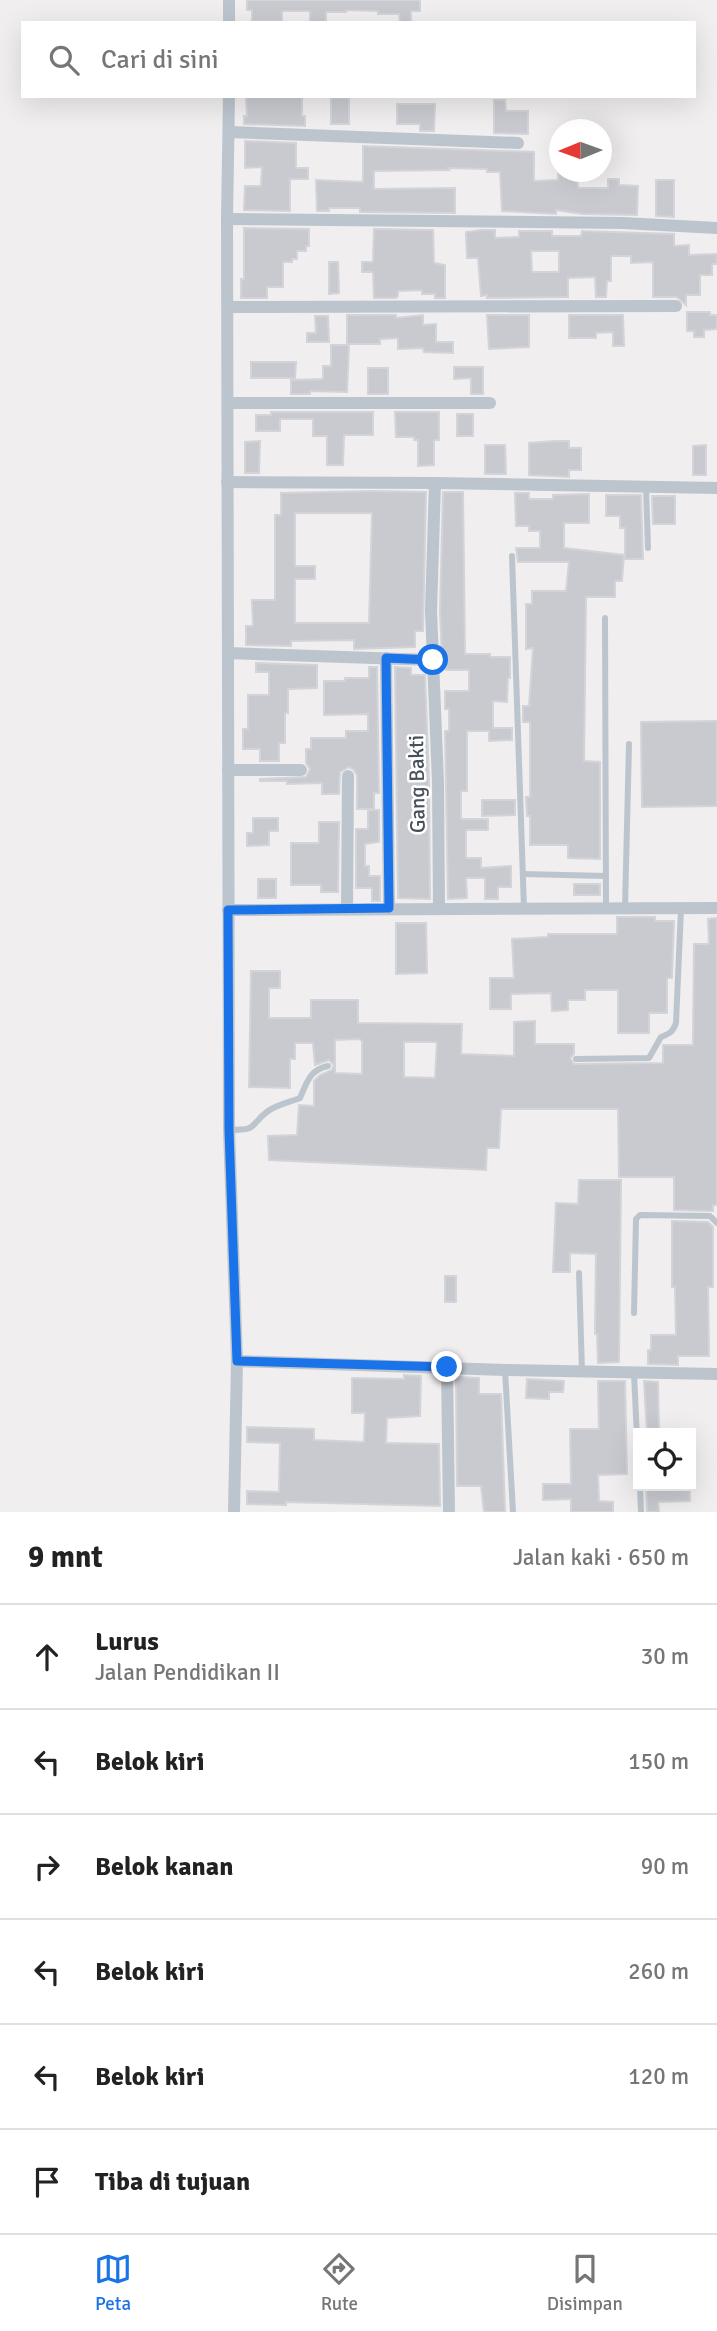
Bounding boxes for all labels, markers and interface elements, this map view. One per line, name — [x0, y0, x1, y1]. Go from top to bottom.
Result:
search box — [21, 21, 696, 98]
icon: search — [45, 41, 83, 79]
text: Cari di sini — [101, 44, 219, 76]
north arrow — [549, 119, 612, 182]
route start — [417, 644, 448, 675]
street label: Gang Bakti — [403, 735, 431, 833]
route end — [431, 1351, 462, 1382]
map controls — [633, 1428, 696, 1491]
button: locate — [633, 1428, 696, 1491]
text: 9 mnt — [28, 1539, 103, 1576]
text: Jalan kaki · 650 m — [513, 1543, 689, 1572]
text: Lurus — [95, 1626, 159, 1658]
icon: ahead — [28, 1638, 66, 1676]
text: 30 m — [641, 1642, 689, 1671]
text: Jalan Pendidikan II — [95, 1658, 280, 1687]
icon: left — [28, 1743, 66, 1781]
text: Belok kiri — [95, 1746, 204, 1778]
text: 150 m — [628, 1747, 689, 1776]
icon: right — [28, 1848, 66, 1886]
text: Belok kanan — [95, 1851, 233, 1883]
text: 90 m — [641, 1852, 689, 1881]
icon: left — [28, 1953, 66, 1991]
text: Belok kiri — [95, 1956, 204, 1988]
text: 260 m — [628, 1957, 689, 1986]
icon: left — [28, 2058, 66, 2096]
text: Belok kiri — [95, 2061, 204, 2093]
text: 120 m — [628, 2062, 689, 2091]
icon: arrive — [28, 2163, 66, 2201]
text: Tiba di tujuan — [95, 2166, 250, 2198]
tab: Peta — [94, 2250, 132, 2316]
tab: Rute — [320, 2250, 358, 2316]
tab: Disimpan — [547, 2250, 623, 2316]

